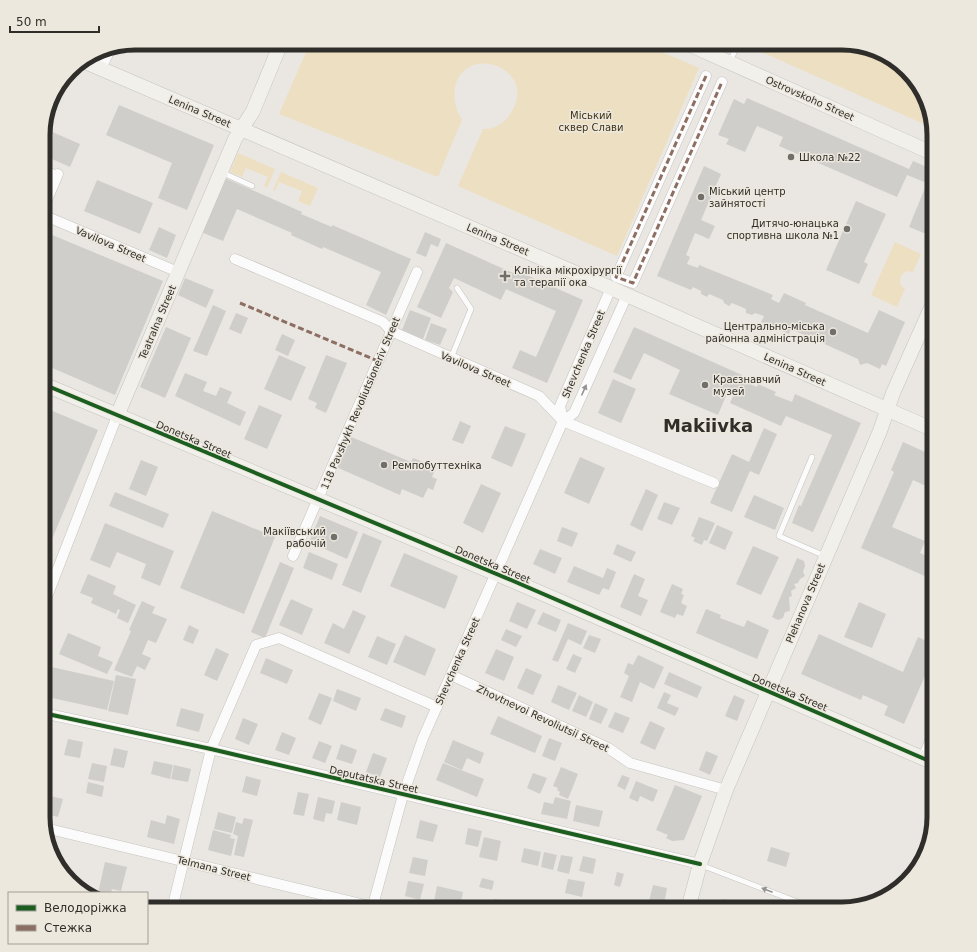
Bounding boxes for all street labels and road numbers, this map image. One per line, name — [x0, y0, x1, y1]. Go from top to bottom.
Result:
street label: Ostrovskoho Street — [764, 74, 856, 123]
street label: Lenina Street — [167, 93, 233, 130]
street label: Lenina Street — [465, 221, 531, 258]
street label: Vavilova Street — [74, 225, 148, 264]
street label: Teatralna Street — [136, 283, 178, 362]
street label: Shevchenka Street — [560, 309, 607, 400]
street label: 118 Pavshykh Revoliutsioneriv Street — [319, 315, 402, 491]
street label: Vavilova Street — [439, 350, 513, 389]
street label: Lenina Street — [762, 351, 828, 388]
street label: Donetska Street — [154, 419, 233, 460]
street label: Donetska Street — [453, 544, 532, 585]
street label: Plehanova Street — [784, 562, 827, 645]
street label: Shevchenka Street — [433, 616, 482, 707]
street label: Donetska Street — [750, 672, 829, 713]
street label: Zhovtnevoi Revoliutsii Street — [475, 683, 611, 754]
street label: Deputatska Street — [328, 764, 420, 795]
street label: Telmana Street — [175, 854, 252, 883]

